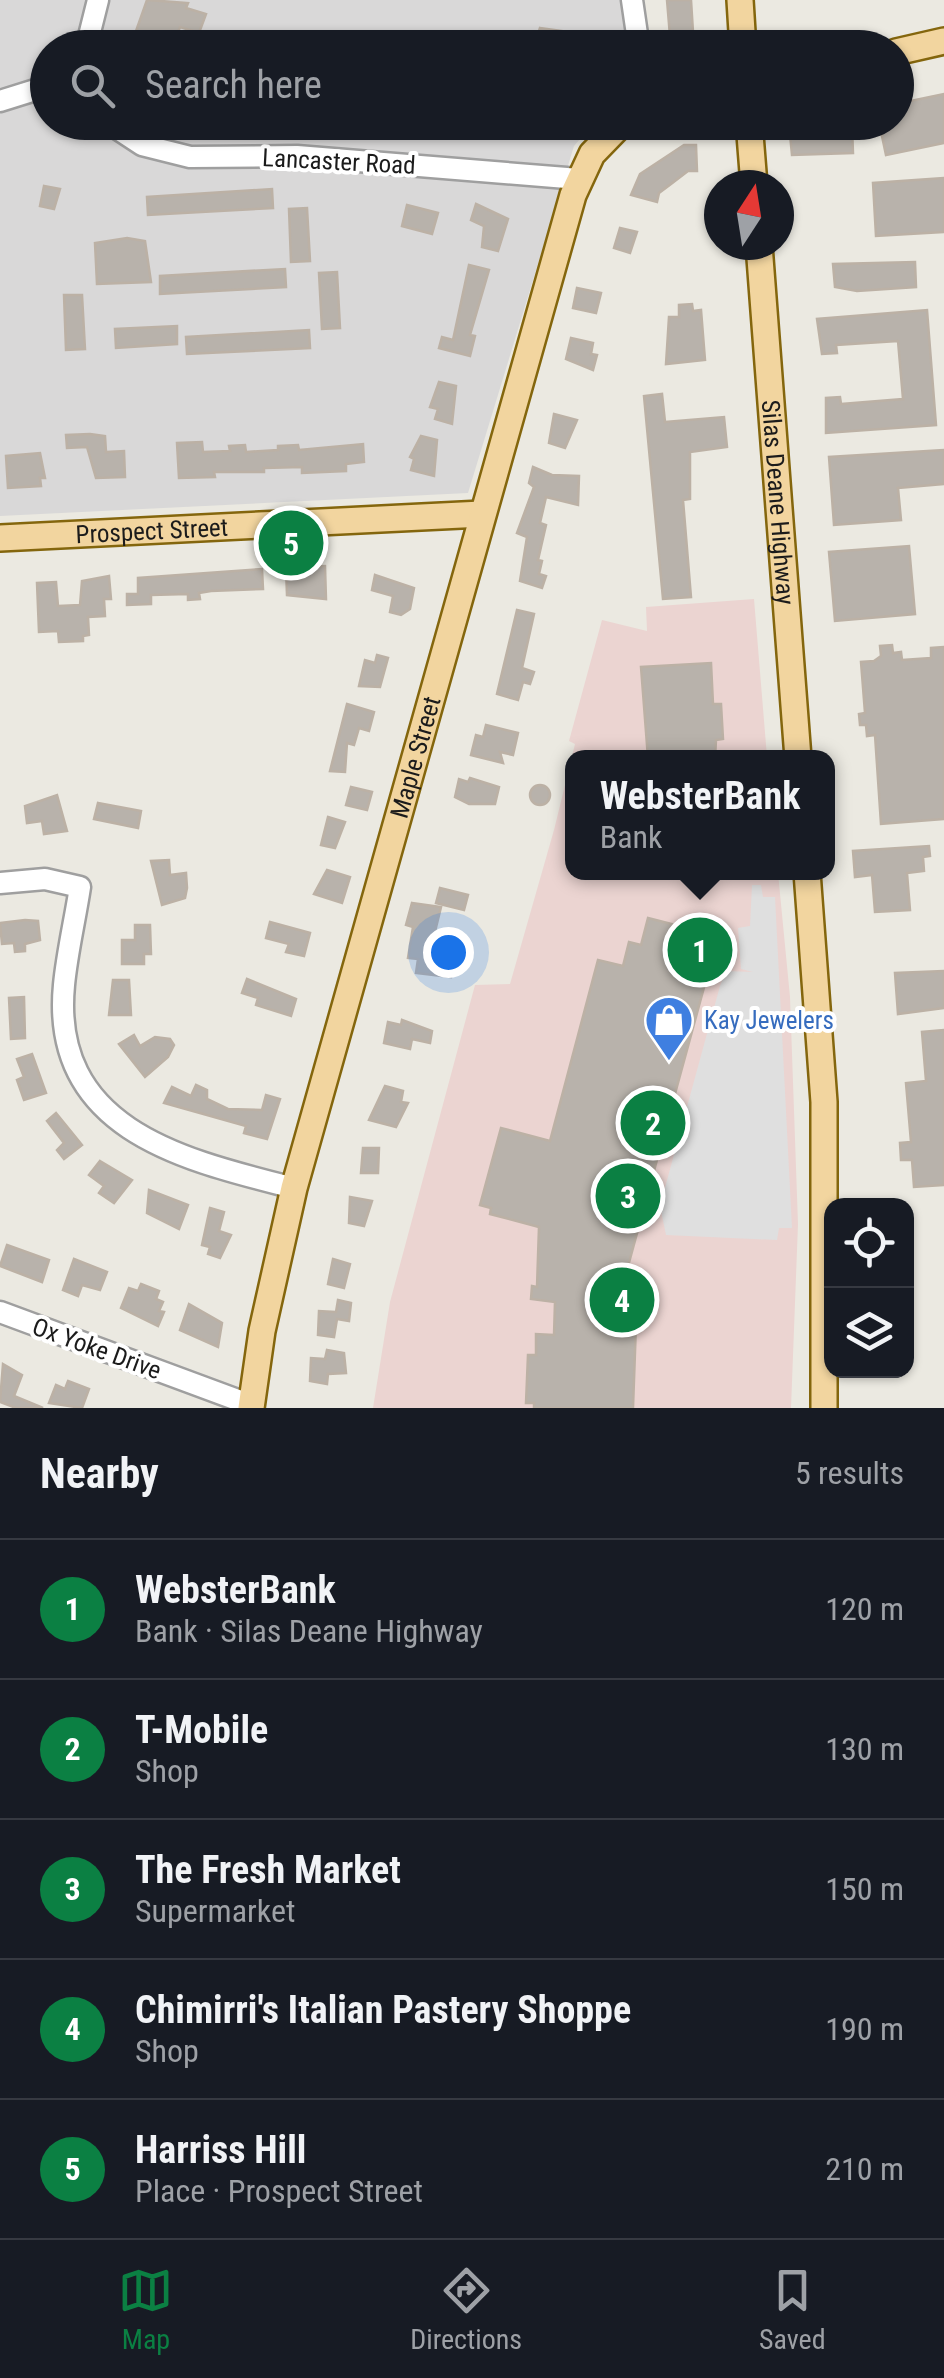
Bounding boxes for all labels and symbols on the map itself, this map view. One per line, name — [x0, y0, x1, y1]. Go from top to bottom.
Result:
street label: Lancaster Road — [262, 143, 416, 180]
north arrow — [704, 170, 794, 260]
street label: Silas Deane Highway — [756, 399, 800, 606]
pin: 5 — [258, 506, 324, 580]
street label: Prospect Street — [75, 513, 229, 549]
street label: Maple Street — [385, 693, 446, 821]
pin: 1 — [668, 912, 732, 988]
your location — [423, 927, 474, 978]
shop icon: Kay Jewelers — [643, 994, 695, 1062]
place label: Kay Jewelers — [704, 1006, 834, 1035]
pin: 2 — [620, 1086, 686, 1160]
pin: 3 — [596, 1158, 660, 1234]
pin: 4 — [590, 1262, 654, 1338]
street label: Ox Yoke Drive — [28, 1312, 165, 1385]

